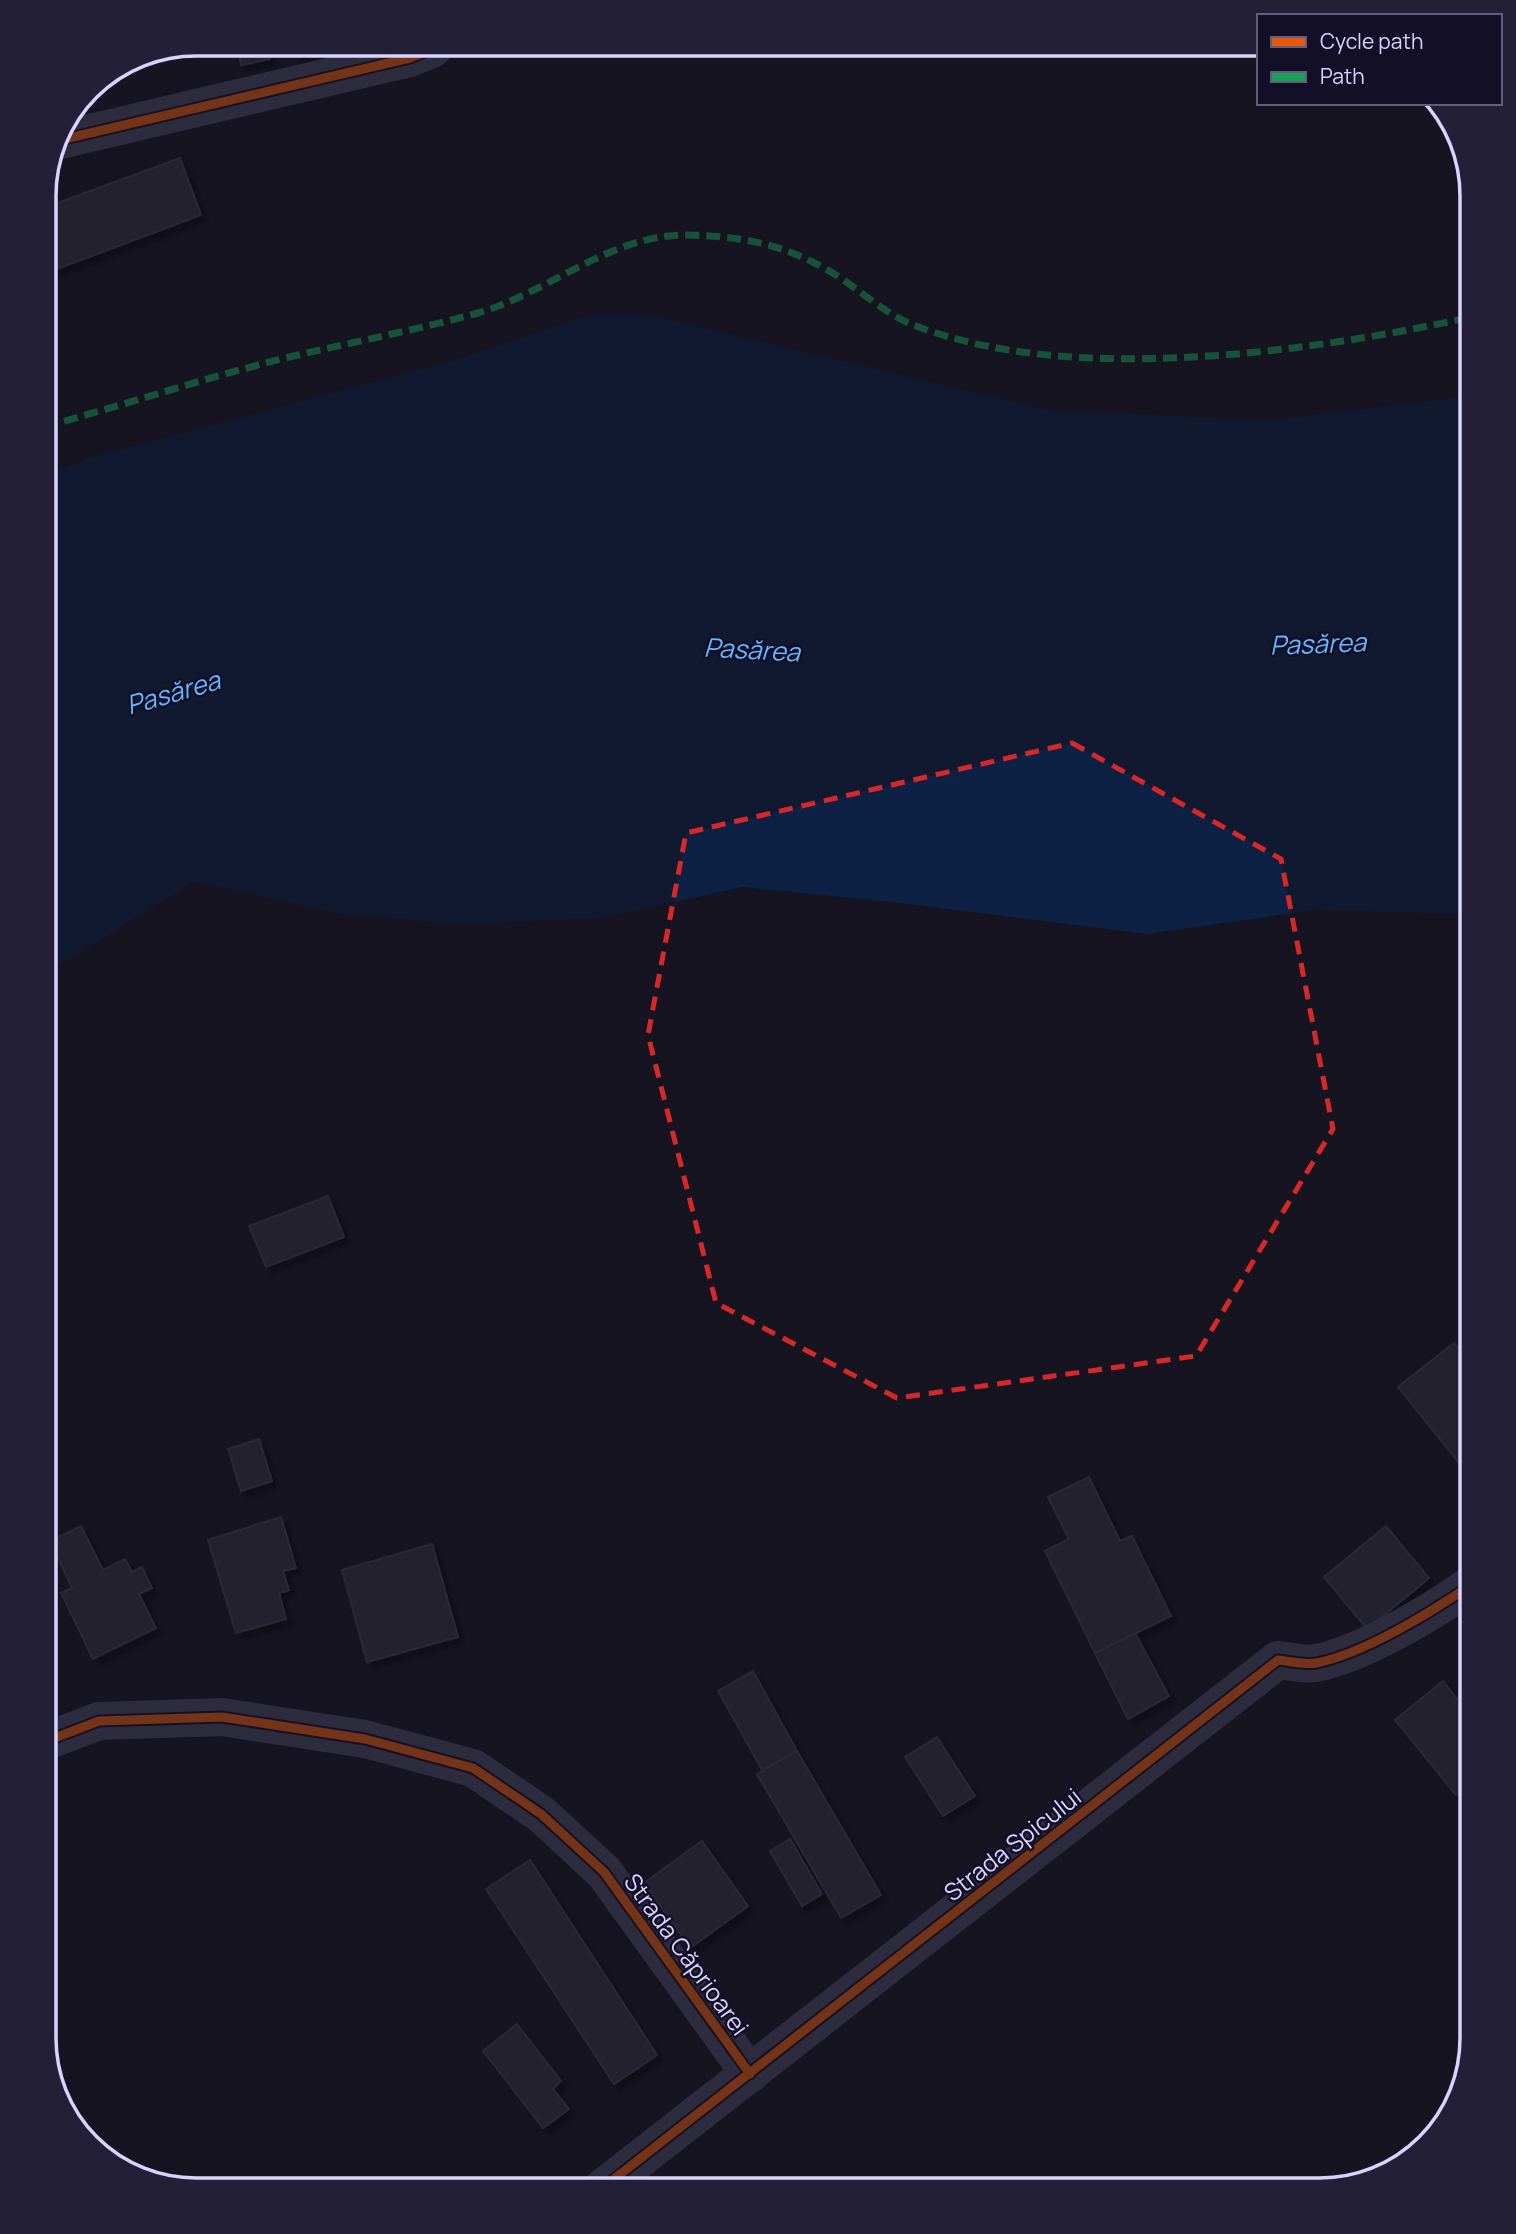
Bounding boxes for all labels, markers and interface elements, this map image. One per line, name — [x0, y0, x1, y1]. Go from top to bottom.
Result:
legend — [1257, 14, 1502, 105]
text: Cycle path — [1320, 27, 1423, 55]
text: Path — [1320, 62, 1365, 90]
water label: Pasărea — [1269, 623, 1368, 663]
water label: Pasărea — [703, 629, 802, 670]
water label: Pasărea — [122, 661, 226, 723]
street label: Strada Spicului — [936, 1780, 1088, 1908]
street label: Strada Căprioarei — [617, 1866, 757, 2042]

